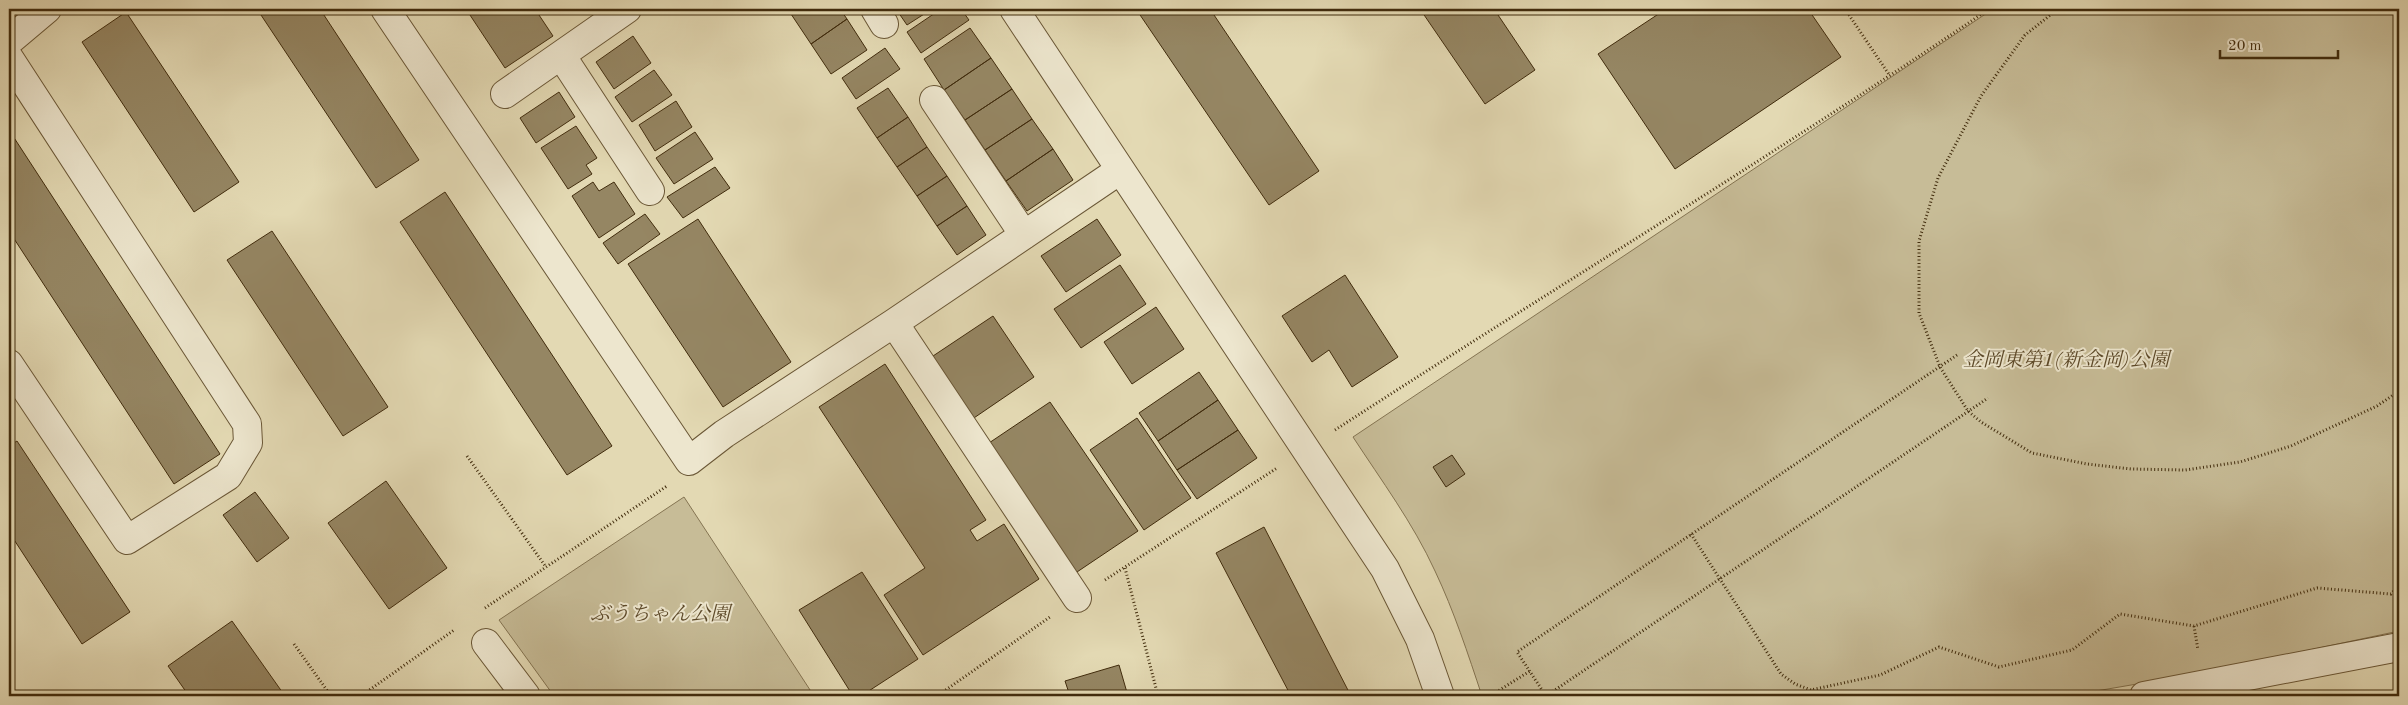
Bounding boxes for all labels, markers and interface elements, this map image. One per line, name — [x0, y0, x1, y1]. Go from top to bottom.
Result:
scale bar — [2220, 28, 2338, 60]
text: 20 m — [2228, 39, 2262, 54]
park label: 金岡東第1(新金岡)公園 — [1963, 349, 2172, 371]
park label: ぶうちゃん公園 — [590, 603, 733, 625]

